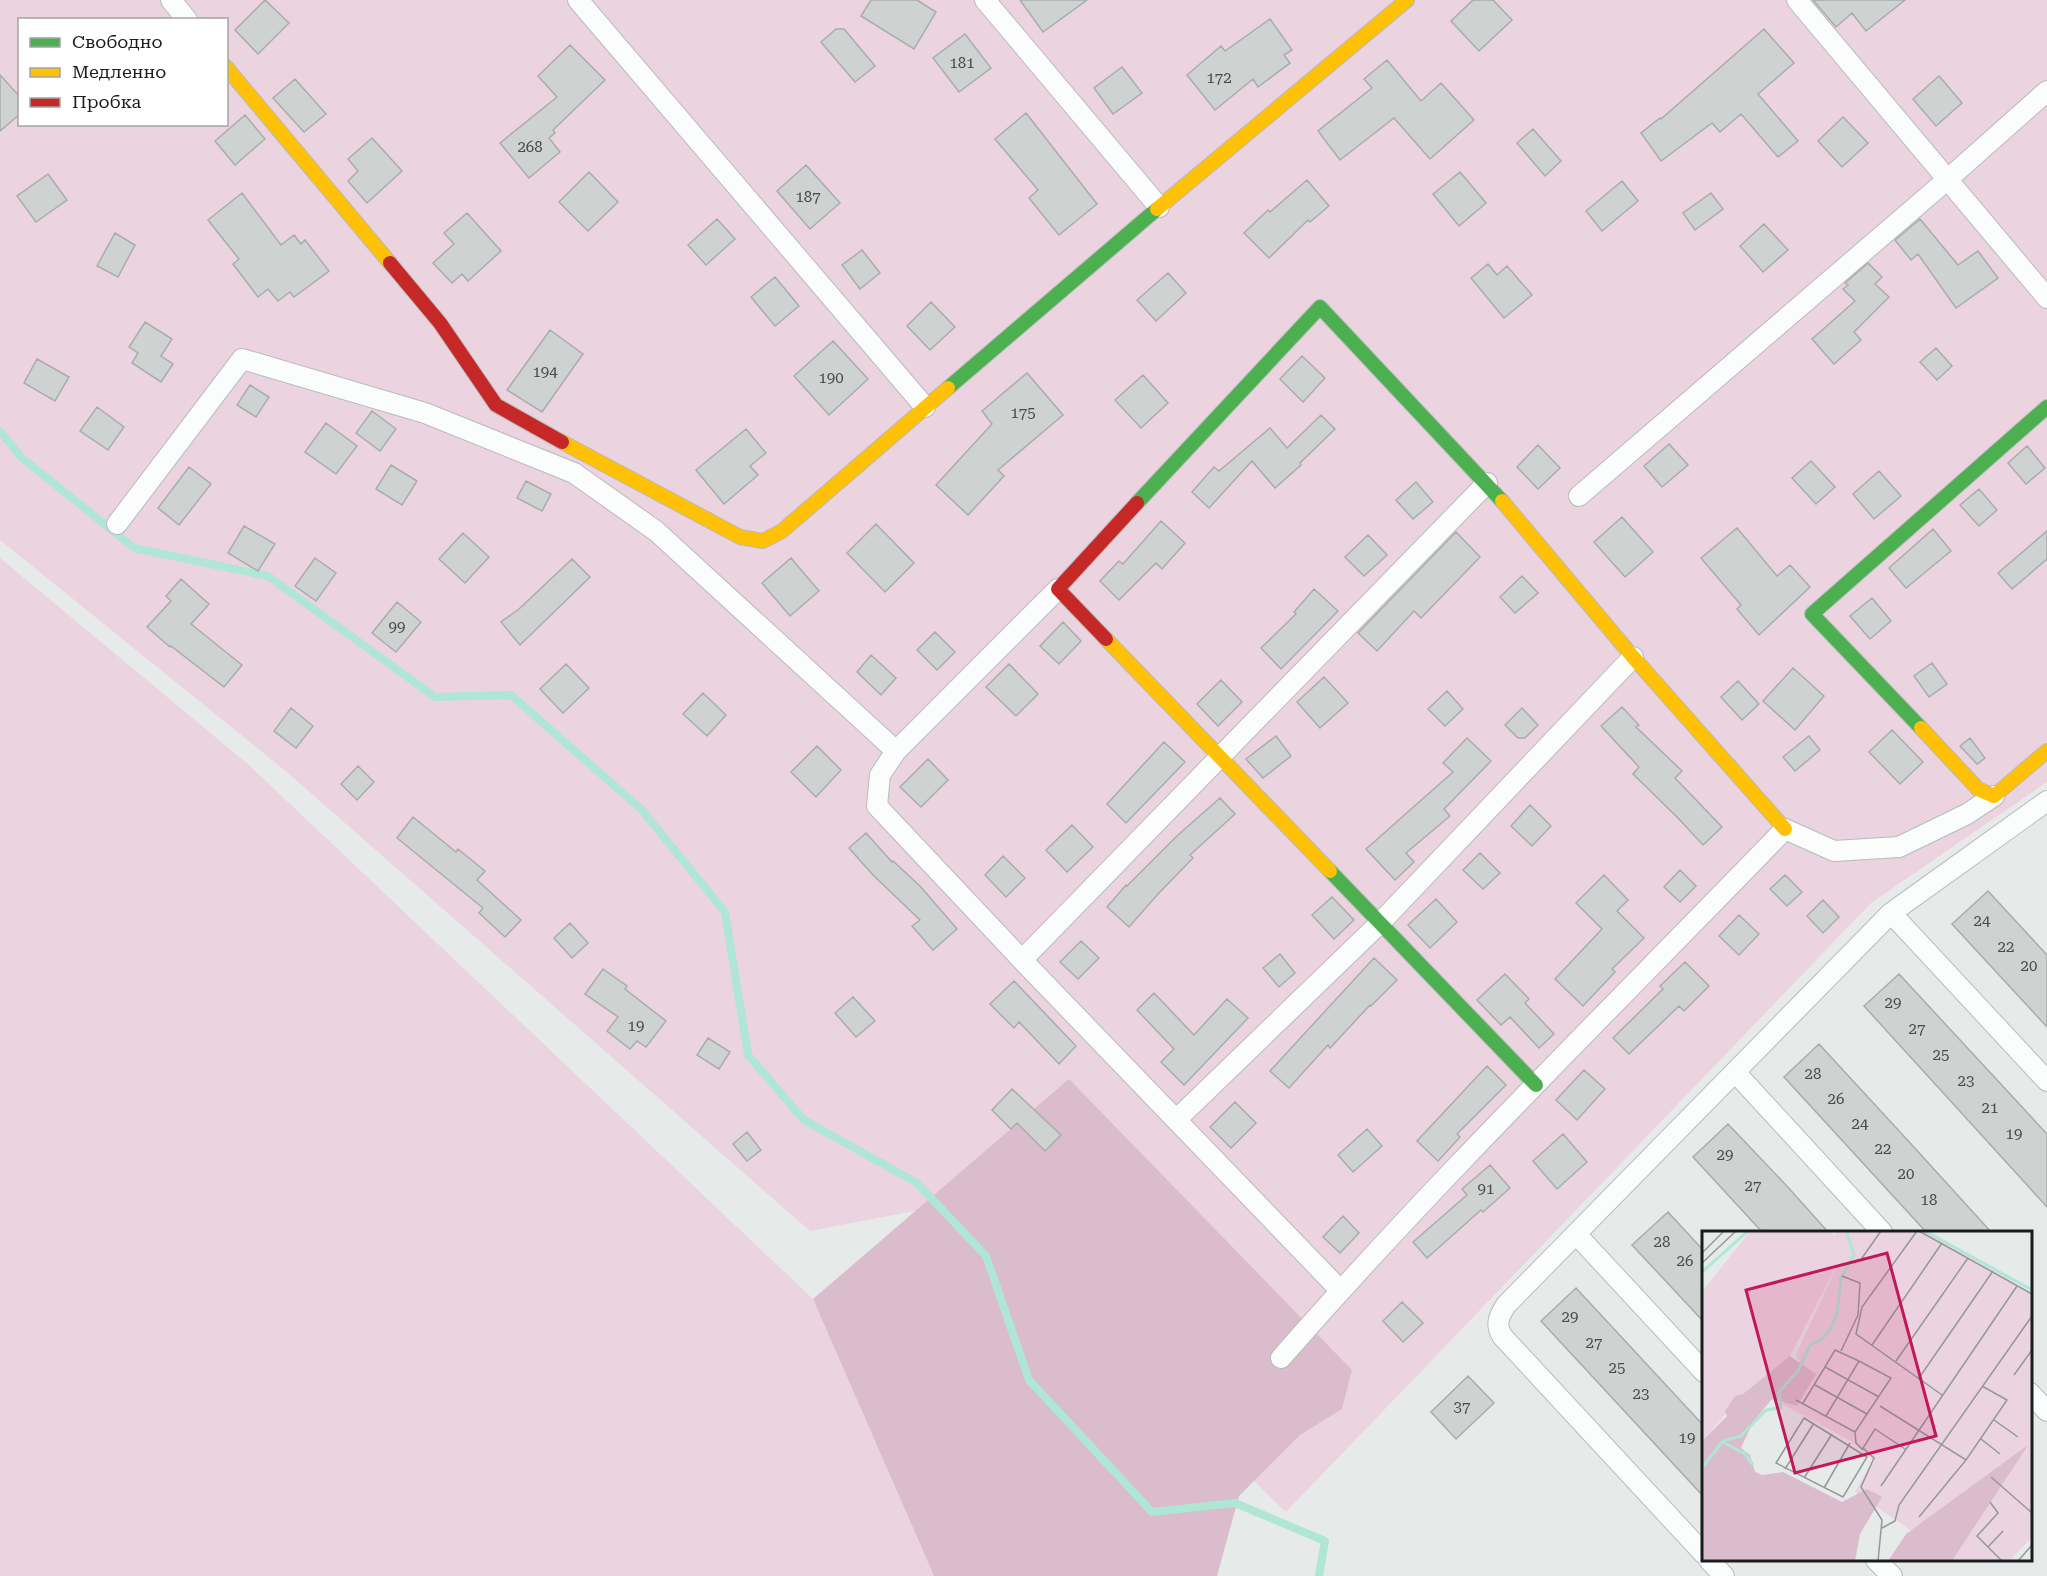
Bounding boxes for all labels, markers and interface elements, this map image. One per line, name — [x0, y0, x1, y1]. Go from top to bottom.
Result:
legend — [18, 18, 228, 126]
text: Свободно — [72, 31, 162, 52]
house number: 181 — [949, 54, 975, 72]
text: Медленно — [72, 61, 166, 82]
house number: 172 — [1206, 69, 1232, 87]
text: Пробка — [72, 91, 141, 112]
house number: 268 — [517, 138, 543, 156]
house number: 187 — [795, 188, 821, 206]
house number: 194 — [532, 363, 558, 381]
house number: 190 — [818, 369, 844, 387]
house number: 175 — [1010, 404, 1036, 422]
house number: 99 — [389, 618, 405, 636]
house number: 24 — [1974, 912, 1991, 930]
house number: 22 — [1998, 938, 2014, 956]
house number: 20 — [2021, 957, 2037, 975]
house number: 29 — [1885, 994, 1901, 1012]
house number: 19 — [628, 1017, 644, 1035]
house number: 27 — [1909, 1020, 1925, 1038]
house number: 25 — [1933, 1046, 1949, 1064]
house number: 28 — [1805, 1065, 1821, 1083]
house number: 23 — [1958, 1072, 1974, 1090]
house number: 26 — [1828, 1090, 1844, 1108]
house number: 21 — [1982, 1099, 1998, 1117]
house number: 24 — [1852, 1115, 1869, 1133]
house number: 19 — [2006, 1125, 2022, 1143]
house number: 22 — [1875, 1140, 1891, 1158]
house number: 29 — [1717, 1146, 1733, 1164]
house number: 20 — [1898, 1165, 1914, 1183]
house number: 27 — [1745, 1177, 1761, 1195]
house number: 91 — [1478, 1180, 1494, 1198]
house number: 18 — [1921, 1191, 1937, 1209]
inset map — [1702, 1231, 2032, 1561]
house number: 28 — [1654, 1233, 1670, 1251]
house number: 26 — [1677, 1252, 1693, 1270]
house number: 29 — [1562, 1308, 1578, 1326]
house number: 27 — [1586, 1334, 1602, 1352]
house number: 25 — [1609, 1359, 1625, 1377]
house number: 23 — [1633, 1385, 1649, 1403]
house number: 37 — [1454, 1398, 1470, 1416]
house number: 19 — [1679, 1429, 1695, 1447]

